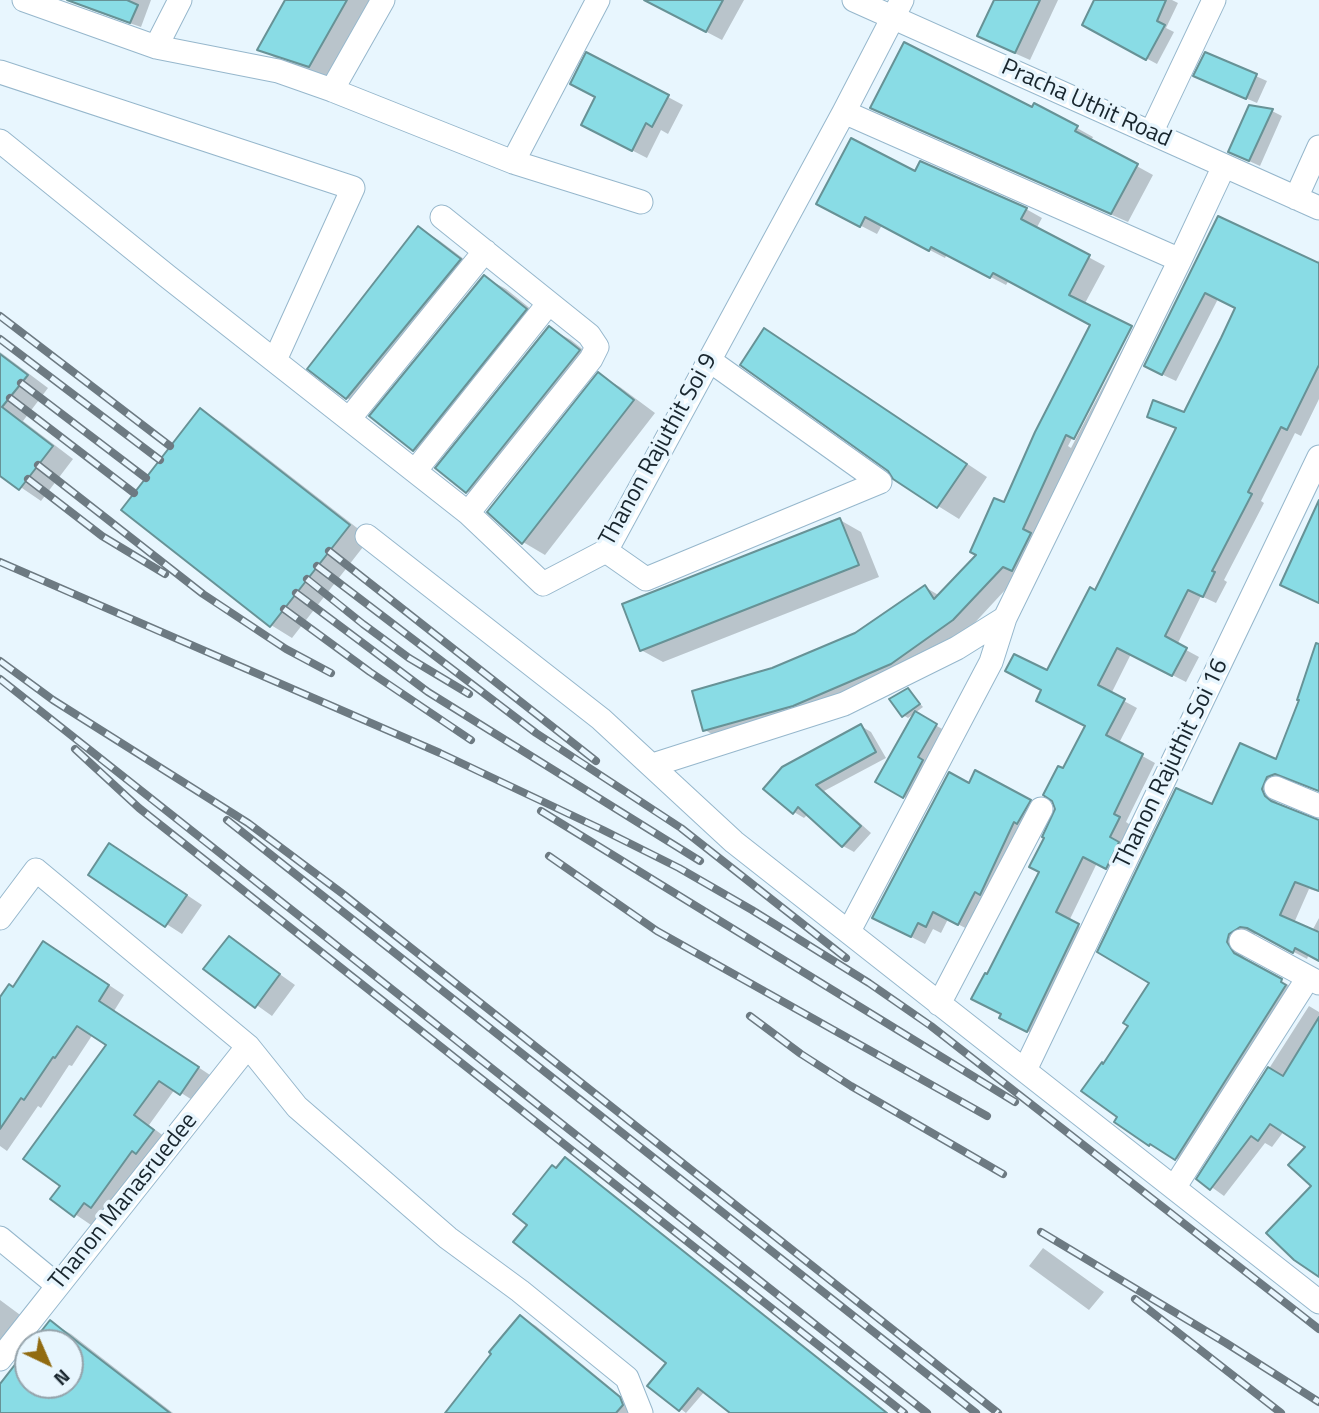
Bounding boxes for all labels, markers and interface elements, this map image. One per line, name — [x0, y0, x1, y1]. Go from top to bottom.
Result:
street label: Pracha Uthit Road — [997, 54, 1175, 154]
street label: Thanon Rajuthit Soi 9 — [594, 349, 724, 551]
street label: Thanon Rajuthit Soi 16 — [1109, 655, 1235, 873]
street label: Thanon Manasruedee — [44, 1108, 204, 1296]
north arrow — [14, 1329, 84, 1399]
text: N — [48, 1363, 77, 1393]

